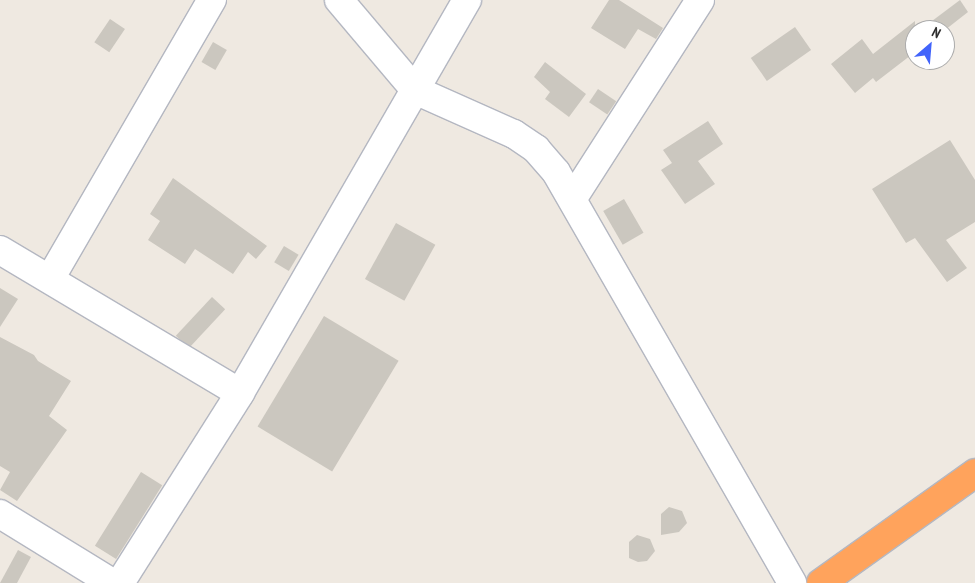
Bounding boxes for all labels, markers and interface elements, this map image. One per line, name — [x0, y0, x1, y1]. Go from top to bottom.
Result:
north arrow — [905, 20, 955, 70]
text: N — [929, 23, 944, 42]

